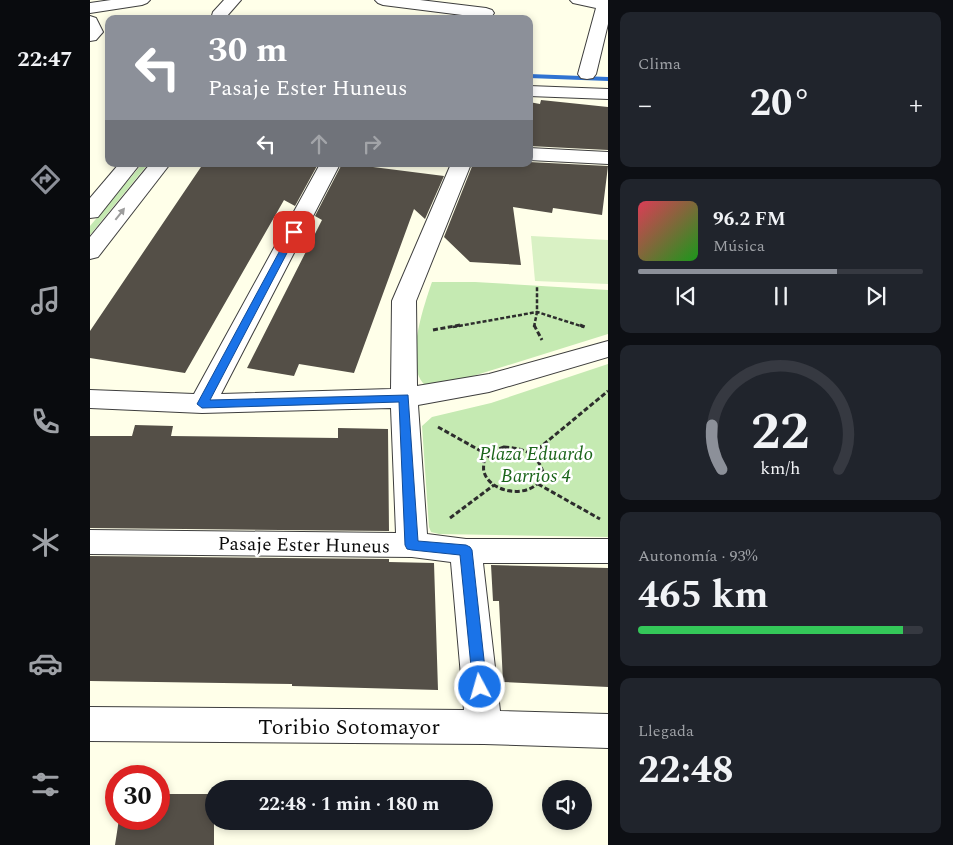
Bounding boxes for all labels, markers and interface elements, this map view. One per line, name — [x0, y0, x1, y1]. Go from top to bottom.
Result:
text: 30 m — [208, 24, 288, 77]
icon: left — [125, 35, 190, 100]
text: 22:47 — [17, 43, 73, 76]
text: Clima — [638, 52, 681, 76]
text: Pasaje Ester Huneus — [208, 72, 407, 105]
text: 20° — [750, 75, 811, 133]
text: − — [638, 84, 652, 127]
text: + — [909, 84, 923, 127]
icon: left — [252, 130, 280, 158]
icon: ahead — [305, 130, 333, 158]
icon: right — [358, 130, 386, 158]
icon: directions — [28, 162, 63, 197]
text: 96.2 FM — [713, 205, 786, 234]
one-way arrow — [115, 208, 126, 221]
pin — [273, 211, 315, 253]
icon: arrive — [280, 218, 308, 246]
text: Música — [713, 234, 765, 258]
icon: previous — [672, 282, 700, 310]
icon: pause — [767, 282, 795, 310]
icon: next — [862, 282, 890, 310]
icon: music — [28, 283, 63, 318]
text: 22 — [751, 393, 810, 472]
icon: phone — [28, 404, 63, 439]
park label: Plaza Eduardo Barrios 4 — [479, 440, 593, 491]
text: km/h — [760, 455, 801, 482]
icon: climate — [28, 525, 63, 560]
street label: Pasaje Ester Huneus — [218, 529, 390, 562]
text: Autonomía · 93% — [638, 544, 757, 568]
text: 465 km — [638, 567, 769, 625]
icon: car — [28, 646, 63, 681]
position arrow — [453, 660, 505, 712]
street label: Toribio Sotomayor — [258, 711, 440, 744]
text: Llegada — [638, 719, 694, 743]
text: 22:48 — [638, 742, 733, 800]
speed limit sign: 30 — [105, 765, 170, 830]
icon: filters — [28, 767, 63, 802]
map controls — [542, 780, 592, 830]
button: sound — [542, 780, 592, 830]
text: 22:48 · 1 min · 180 m — [259, 790, 439, 819]

